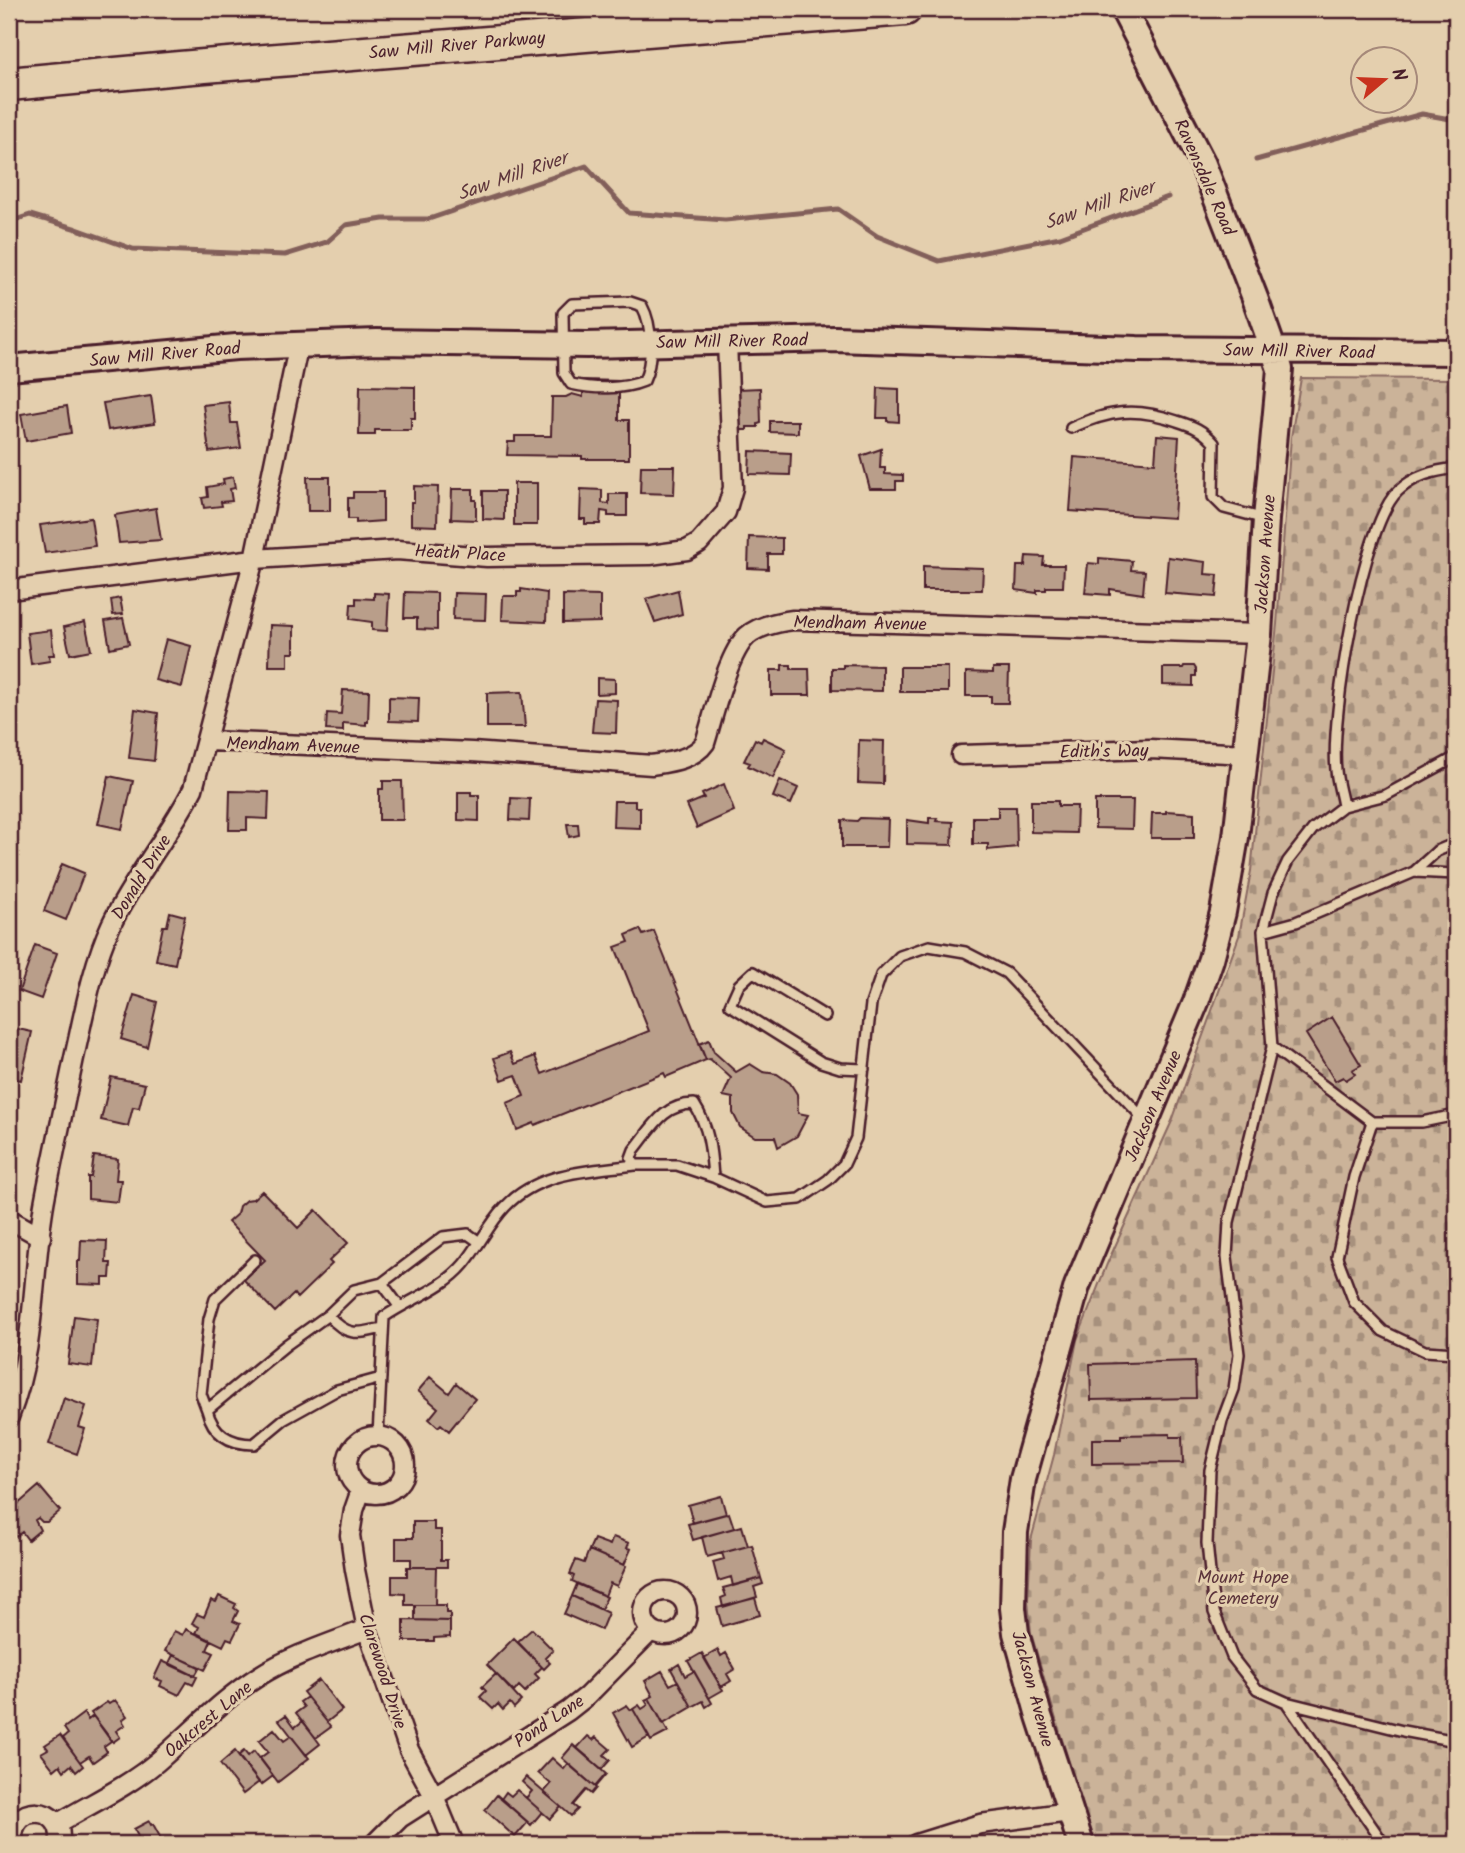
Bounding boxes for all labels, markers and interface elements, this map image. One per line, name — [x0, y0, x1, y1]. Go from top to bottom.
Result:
street label: Saw Mill River Parkway — [368, 24, 547, 69]
north arrow — [1350, 46, 1420, 116]
text: N — [1382, 65, 1414, 86]
street label: Ravensdale Road — [1165, 115, 1243, 242]
water label: Saw Mill River — [454, 143, 575, 210]
water label: Saw Mill River — [1041, 172, 1162, 239]
street label: Saw Mill River Road — [656, 327, 809, 358]
street label: Saw Mill River Road — [88, 334, 243, 377]
street label: Saw Mill River Road — [1223, 337, 1376, 368]
street label: Jackson Avenue — [1248, 494, 1285, 614]
street label: Heath Place — [414, 538, 506, 571]
street label: Mendham Avenue — [793, 609, 927, 640]
street label: Mendham Avenue — [226, 730, 360, 763]
street label: Edith's Way — [1059, 737, 1149, 768]
street label: Donald Drive — [105, 829, 180, 926]
street label: Jackson Avenue — [1118, 1046, 1191, 1167]
park label: Mount Hope Cemetery — [1197, 1564, 1289, 1614]
street label: Clarewood Drive — [349, 1610, 414, 1733]
street label: Jackson Avenue — [1002, 1628, 1061, 1751]
street label: Oakcrest Lane — [158, 1674, 260, 1766]
street label: Pond Lane — [509, 1688, 591, 1757]

